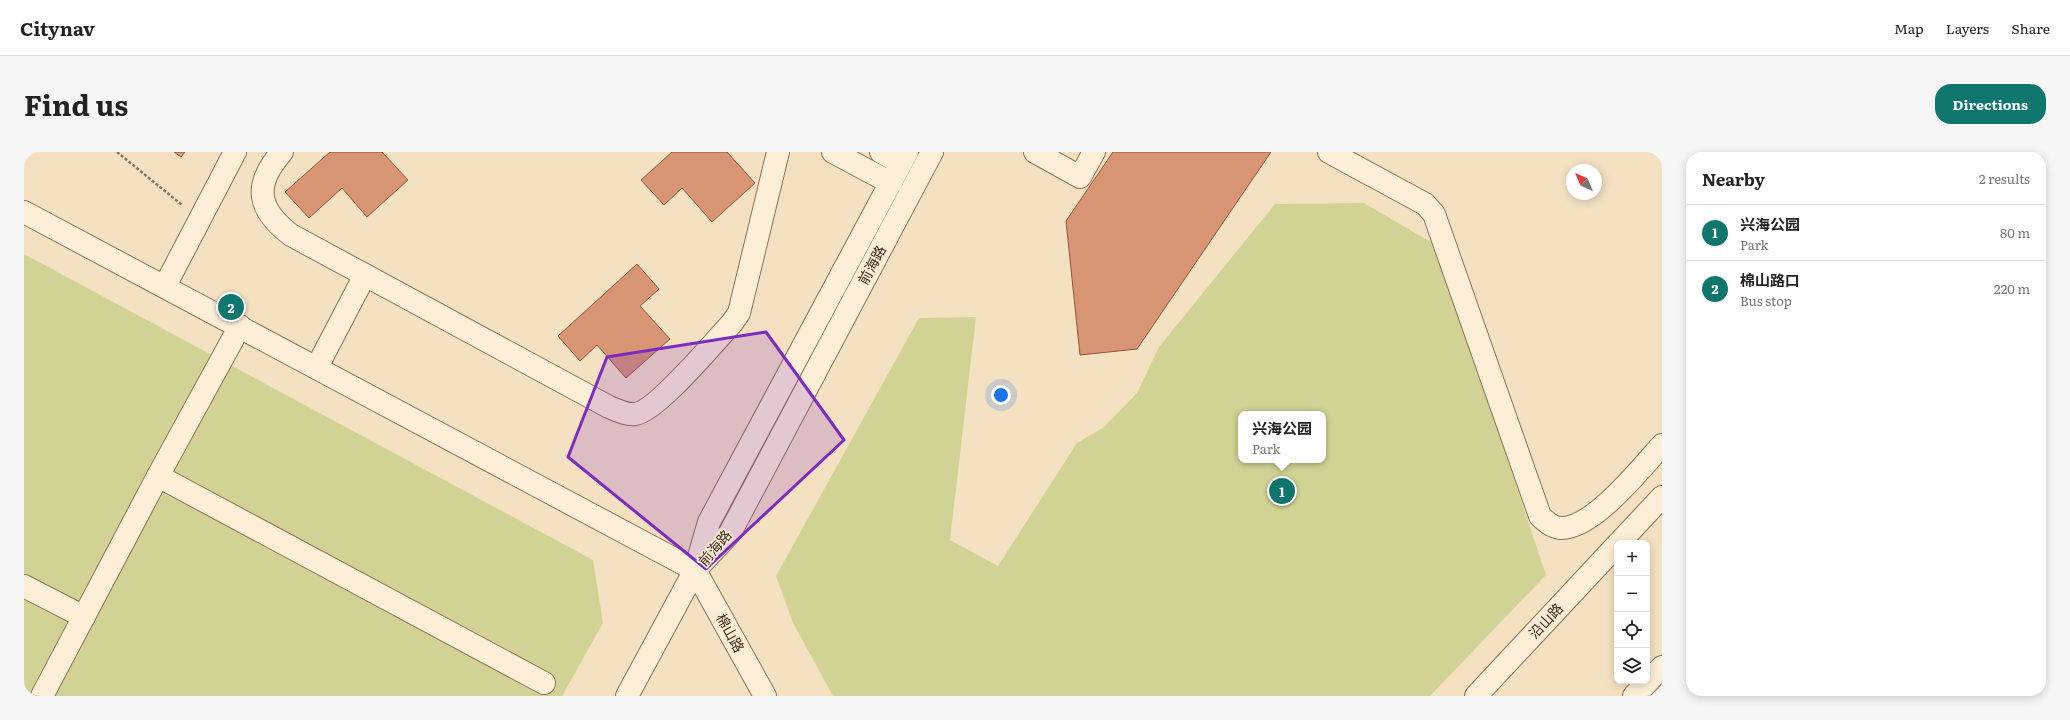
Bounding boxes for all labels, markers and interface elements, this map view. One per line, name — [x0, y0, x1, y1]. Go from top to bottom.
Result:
text: Citynav — [20, 14, 95, 42]
text: Map — [1894, 18, 1924, 38]
text: Layers — [1946, 18, 1989, 38]
text: Share — [2011, 18, 2050, 38]
text: Find us — [24, 83, 128, 125]
button: Directions — [1935, 84, 2046, 124]
north arrow — [1566, 164, 1602, 200]
text: Nearby — [1702, 166, 1765, 191]
text: 2 results — [1979, 169, 2030, 188]
text: 兴海公园 — [1740, 212, 1800, 235]
text: 1 — [1712, 223, 1718, 242]
text: 80 m — [2000, 223, 2030, 242]
text: Park — [1740, 235, 1769, 254]
street label: 前海路 — [852, 241, 890, 288]
text: 棉山路口 — [1740, 268, 1800, 291]
text: 2 — [1712, 279, 1718, 298]
text: 220 m — [1994, 279, 2030, 298]
text: Bus stop — [1740, 291, 1792, 310]
pin: 2 — [218, 292, 244, 322]
your location — [991, 385, 1011, 405]
popup — [1238, 411, 1326, 463]
text: 兴海公园 — [1252, 416, 1312, 439]
text: Park — [1252, 439, 1281, 458]
pin: 1 — [1269, 476, 1295, 506]
street label: 前海路 — [693, 525, 736, 570]
map controls — [1614, 540, 1650, 684]
button: + — [1614, 540, 1650, 576]
button: − — [1614, 576, 1650, 612]
street label: 沿山路 — [1524, 598, 1567, 642]
street label: 棉山路 — [712, 609, 750, 656]
button: locate — [1614, 612, 1650, 648]
button: layers — [1614, 648, 1650, 684]

